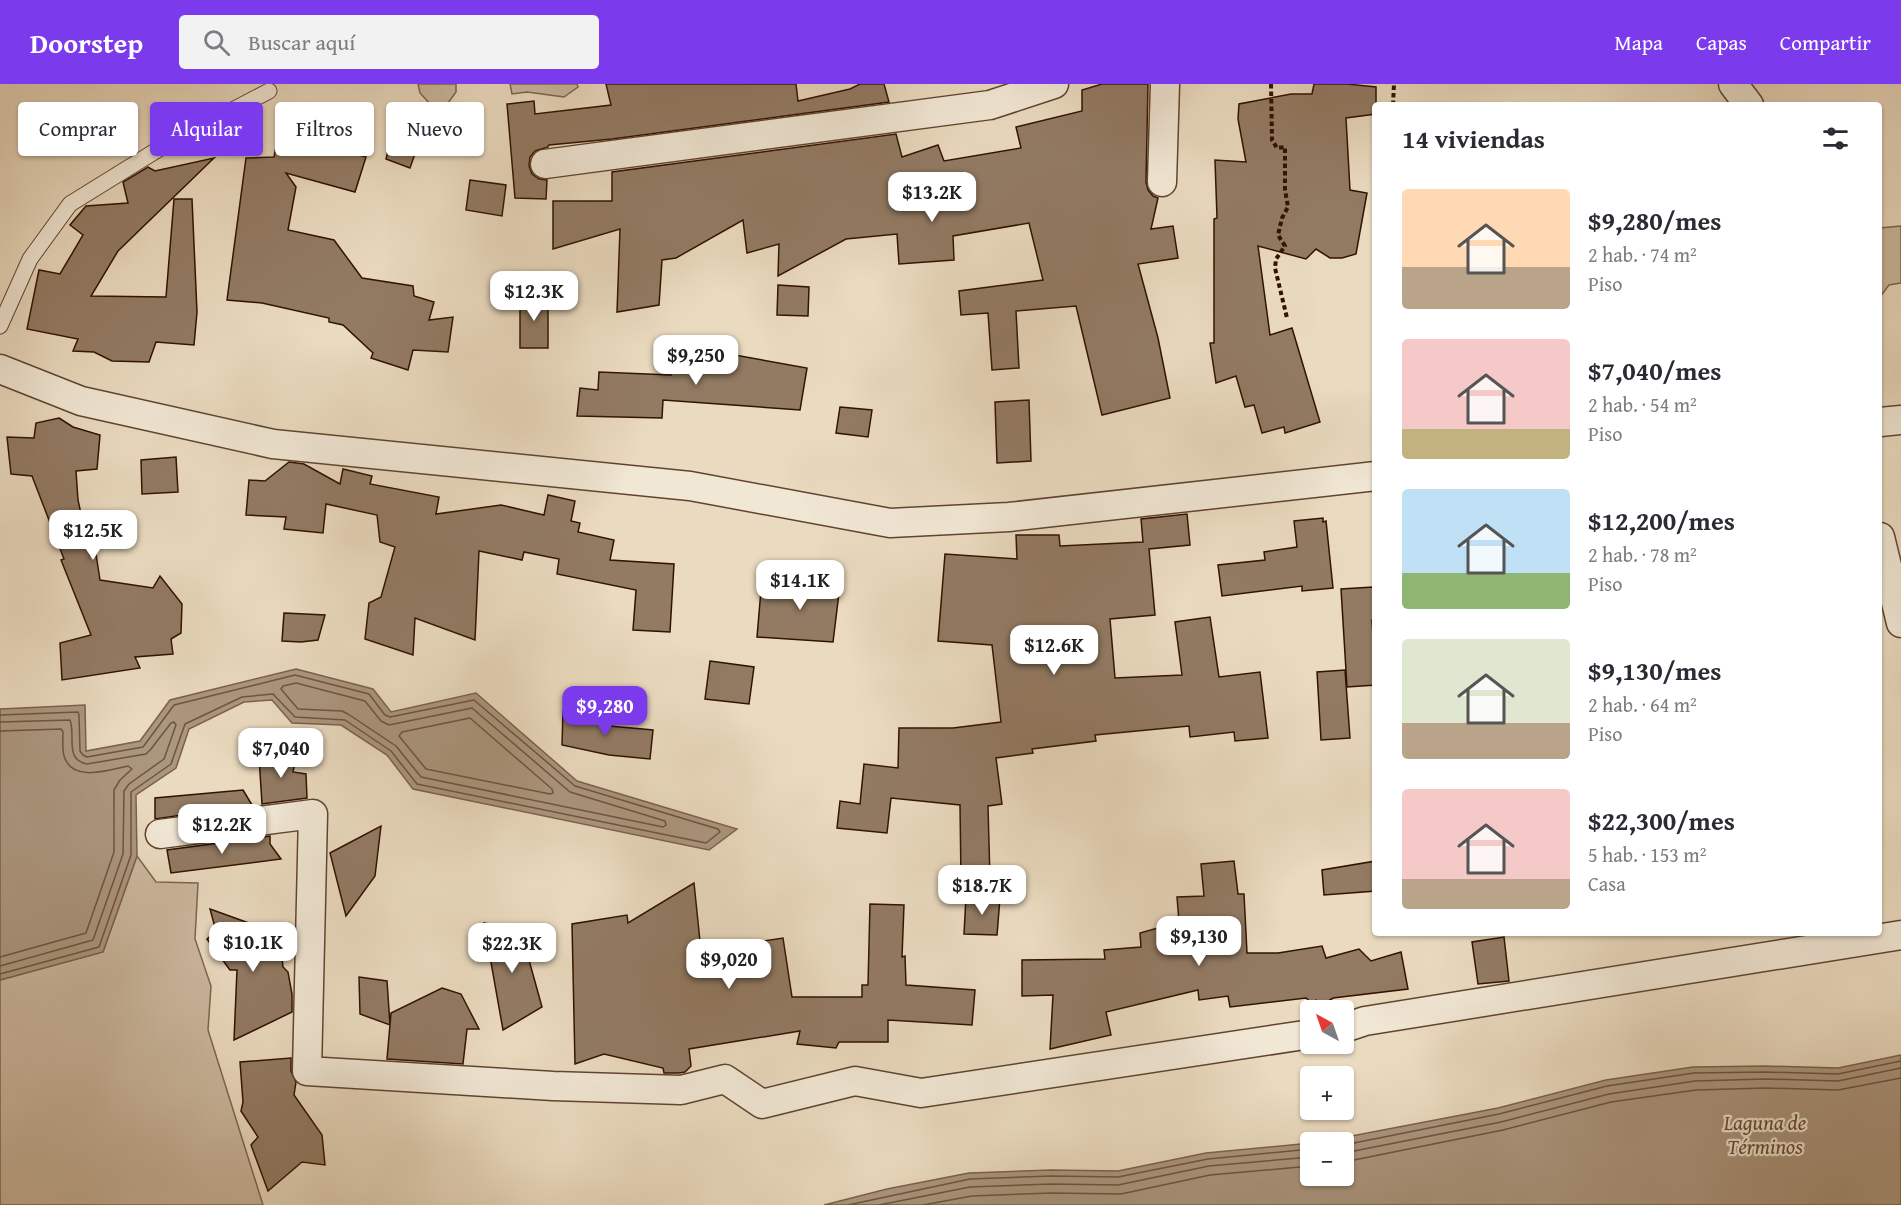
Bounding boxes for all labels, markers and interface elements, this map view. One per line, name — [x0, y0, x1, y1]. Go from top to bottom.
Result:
search box — [179, 15, 599, 69]
text: Doorstep — [30, 22, 143, 63]
icon: search — [200, 26, 233, 59]
text: Buscar aquí — [248, 26, 355, 58]
text: Mapa — [1614, 27, 1663, 58]
text: Capas — [1696, 27, 1747, 58]
text: Compartir — [1780, 27, 1871, 58]
chip: Comprar — [18, 102, 138, 156]
chip: Alquilar — [150, 102, 263, 156]
chip: Filtros — [275, 102, 374, 156]
chip: Nuevo — [386, 102, 484, 156]
text: 14 viviendas — [1402, 119, 1545, 158]
icon: filters — [1819, 122, 1852, 155]
pin: $13.2K — [883, 172, 981, 223]
text: $13.2K — [902, 177, 962, 206]
text: $9,280/mes — [1588, 201, 1721, 240]
icon: home — [1450, 213, 1522, 285]
text: 2 hab. · 74 m² — [1588, 240, 1697, 269]
text: Piso — [1588, 269, 1623, 298]
pin: $12.3K — [485, 271, 583, 322]
text: $12.3K — [504, 276, 564, 305]
pin: $9,250 — [647, 335, 745, 386]
text: $9,250 — [667, 340, 725, 369]
text: $7,040/mes — [1588, 351, 1721, 390]
icon: home — [1450, 363, 1522, 435]
text: 2 hab. · 54 m² — [1588, 390, 1697, 419]
text: Piso — [1588, 419, 1623, 448]
text: $12,200/mes — [1588, 501, 1735, 540]
pin: $12.5K — [44, 510, 142, 561]
icon: home — [1450, 513, 1522, 585]
text: $12.5K — [63, 515, 123, 544]
text: 2 hab. · 78 m² — [1588, 540, 1697, 569]
pin: $14.1K — [751, 560, 849, 611]
text: $14.1K — [770, 565, 830, 594]
text: Piso — [1588, 569, 1623, 598]
pin: $12.6K — [1005, 625, 1103, 676]
text: $12.6K — [1024, 630, 1084, 659]
text: $9,130/mes — [1588, 651, 1721, 690]
icon: home — [1450, 663, 1522, 735]
pin: $9,280 — [556, 686, 654, 737]
text: 2 hab. · 64 m² — [1588, 690, 1697, 719]
text: $9,280 — [576, 691, 634, 720]
text: Piso — [1588, 719, 1623, 748]
pin: $7,040 — [232, 728, 330, 779]
text: $7,040 — [252, 733, 310, 762]
text: $22,300/mes — [1588, 801, 1735, 840]
pin: $12.2K — [173, 804, 271, 855]
text: $12.2K — [192, 809, 252, 838]
icon: home — [1450, 813, 1522, 885]
text: 5 hab. · 153 m² — [1588, 840, 1706, 869]
pin: $18.7K — [933, 865, 1031, 916]
text: Casa — [1588, 869, 1626, 898]
text: $18.7K — [952, 870, 1012, 899]
pin: $9,130 — [1150, 916, 1248, 967]
text: $9,130 — [1170, 921, 1228, 950]
pin: $10.1K — [204, 922, 302, 973]
pin: $22.3K — [463, 923, 561, 974]
text: $10.1K — [223, 927, 283, 956]
text: $22.3K — [482, 928, 542, 957]
pin: $9,020 — [680, 939, 778, 990]
text: $9,020 — [700, 944, 758, 973]
north arrow — [1300, 1000, 1354, 1054]
map controls — [1300, 1000, 1354, 1186]
button: + — [1300, 1066, 1354, 1120]
water label: Laguna de Términos — [1723, 1107, 1806, 1162]
button: − — [1300, 1132, 1354, 1186]

